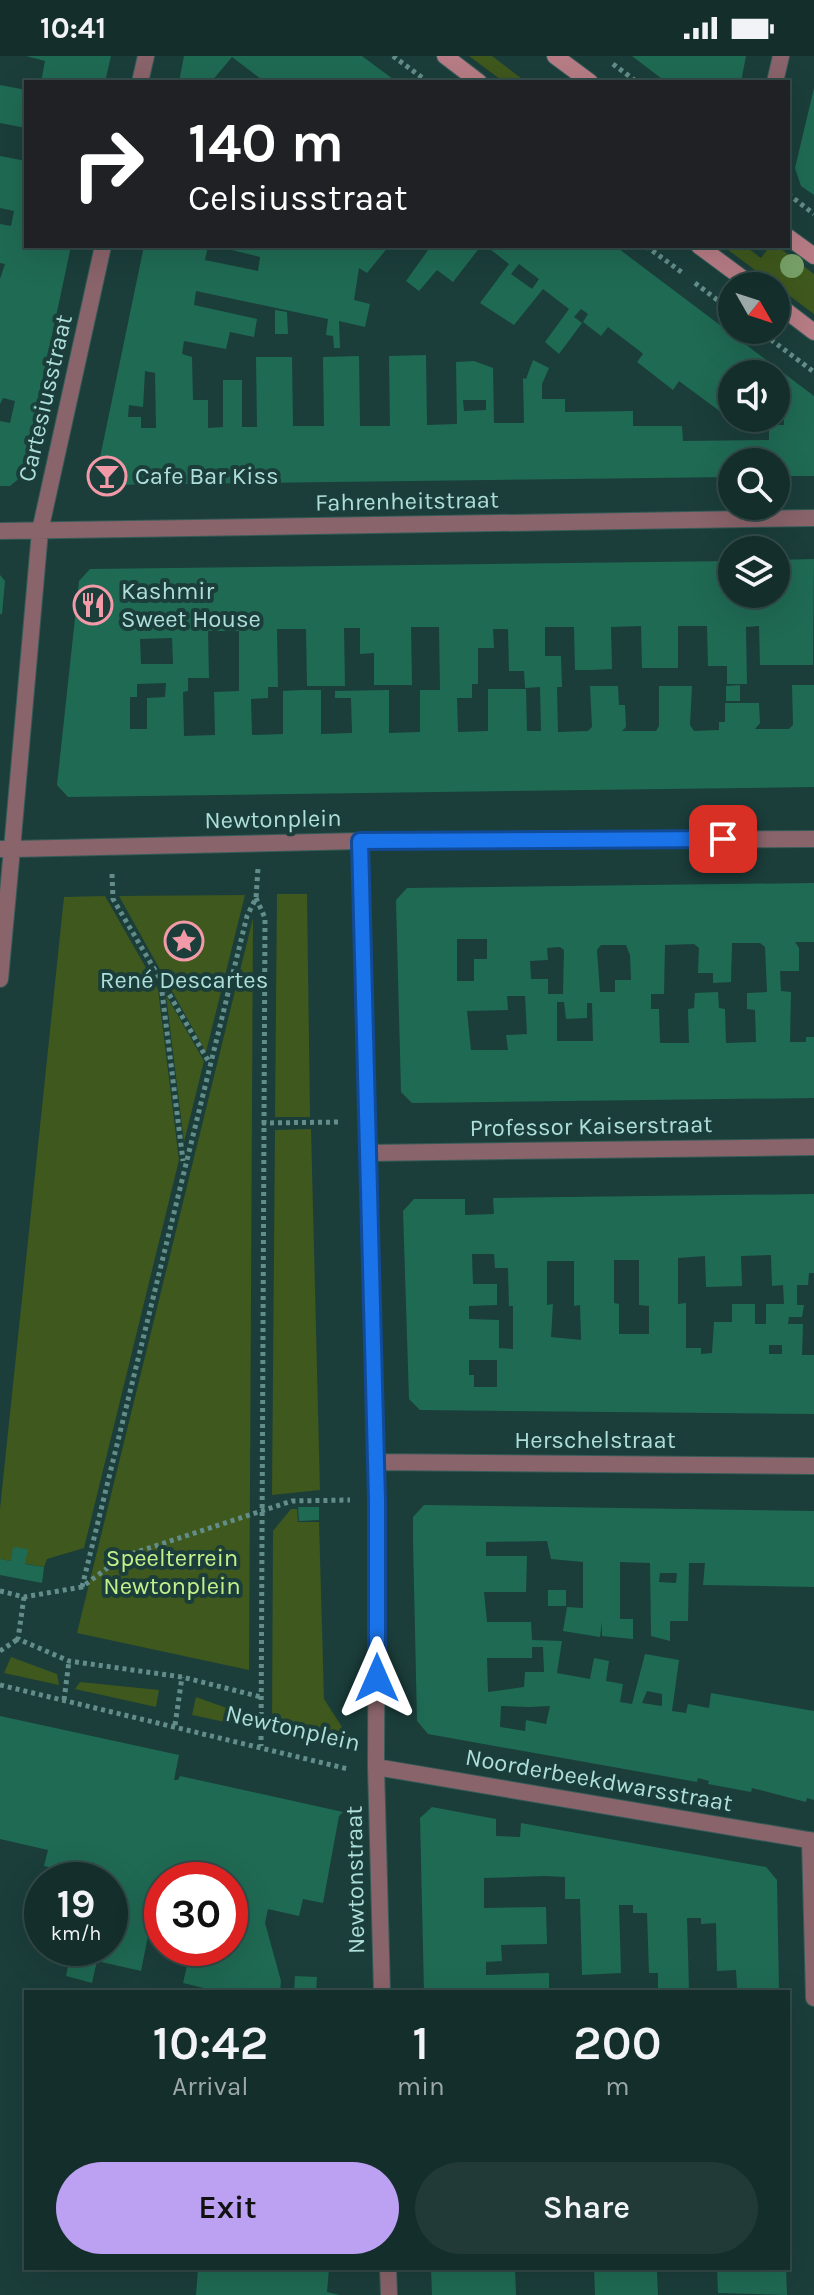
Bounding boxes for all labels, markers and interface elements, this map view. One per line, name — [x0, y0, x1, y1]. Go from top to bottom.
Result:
text: 10:41 — [40, 10, 106, 46]
text: 140 m — [188, 110, 344, 175]
icon: right — [56, 112, 160, 216]
text: Celsiusstraat — [188, 177, 408, 219]
north arrow — [718, 272, 790, 344]
map controls — [718, 272, 790, 608]
street label: Cartesiusstraat — [12, 312, 78, 484]
button: sound — [718, 360, 790, 432]
button: search — [718, 448, 790, 520]
bar icon: Cafe Bar Kiss — [86, 455, 128, 497]
place label: Cafe Bar Kiss — [135, 462, 279, 490]
street label: Fahrenheitstraat — [315, 485, 499, 517]
button: layers — [718, 536, 790, 608]
place label: Kashmir Sweet House — [121, 577, 261, 633]
restaurant icon: Kashmir Sweet House — [72, 584, 114, 626]
street label: Newtonplein — [204, 804, 342, 834]
pin — [689, 805, 757, 873]
icon: arrive — [701, 817, 745, 861]
place icon: René Descartes — [163, 920, 205, 962]
place label: René Descartes — [100, 966, 268, 994]
street label: Professor Kaiserstraat — [469, 1110, 713, 1142]
street label: Herschelstraat — [514, 1426, 676, 1454]
park label: Speelterrein Newtonplein — [103, 1544, 241, 1600]
position arrow — [335, 1636, 419, 1720]
street label: Newtonplein — [223, 1699, 363, 1757]
street label: Noorderbeekdwarsstraat — [463, 1743, 735, 1817]
street label: Newtonstraat — [340, 1806, 370, 1954]
speed limit sign: 30 — [144, 1862, 248, 1966]
text: 19 — [57, 1880, 95, 1927]
text: km/h — [51, 1922, 101, 1945]
text: 10:42 — [152, 2015, 268, 2071]
text: 1 — [412, 2015, 429, 2071]
text: 200 — [573, 2015, 662, 2071]
text: Arrival — [172, 2071, 248, 2102]
text: min — [397, 2071, 445, 2102]
text: m — [605, 2071, 629, 2102]
button: Exit — [56, 2162, 399, 2254]
button: Share — [415, 2162, 758, 2254]

